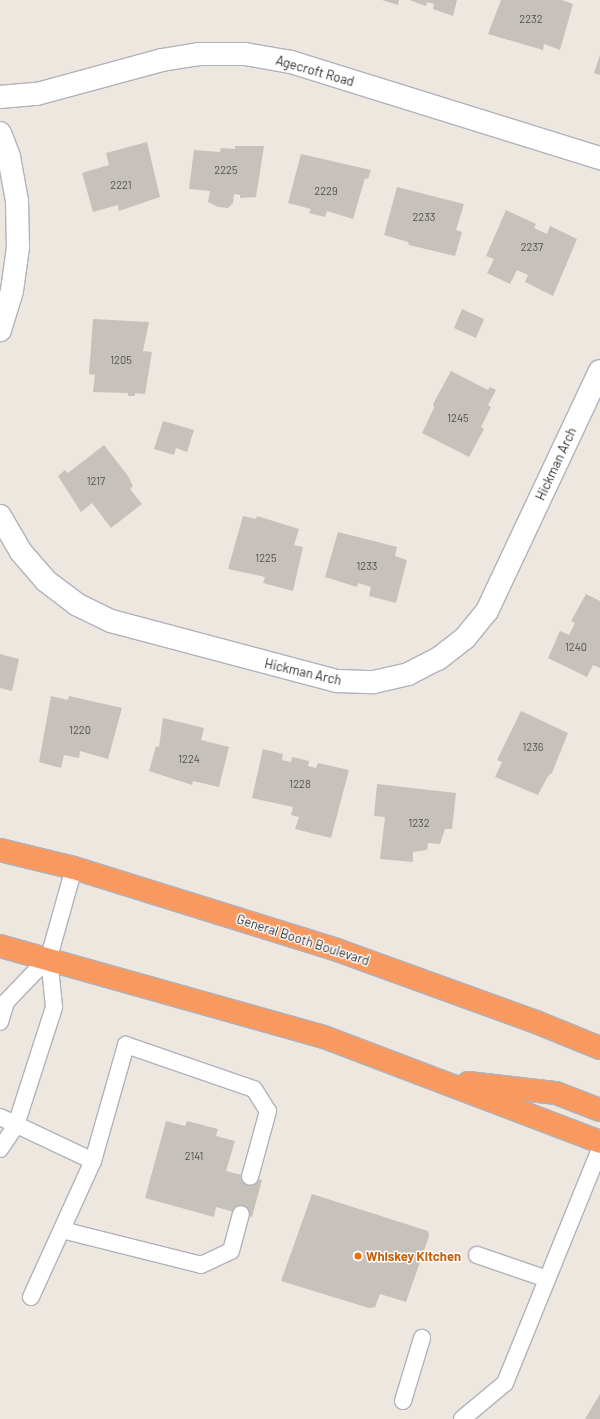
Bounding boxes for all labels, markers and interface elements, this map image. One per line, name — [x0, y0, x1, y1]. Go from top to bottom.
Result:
house number: 2232 — [519, 12, 543, 26]
street label: Agecroft Road — [274, 52, 356, 90]
house number: 2225 — [214, 163, 238, 177]
house number: 2221 — [110, 178, 132, 192]
house number: 2229 — [314, 184, 338, 198]
house number: 2233 — [412, 210, 436, 224]
house number: 2237 — [521, 240, 543, 254]
house number: 1205 — [110, 353, 132, 367]
house number: 1245 — [447, 411, 469, 425]
street label: Hickman Arch — [532, 425, 580, 503]
house number: 1217 — [87, 474, 105, 488]
house number: 1225 — [255, 551, 277, 565]
house number: 1233 — [356, 559, 378, 573]
house number: 1240 — [565, 640, 587, 654]
street label: Hickman Arch — [263, 656, 343, 688]
house number: 1220 — [69, 723, 91, 737]
house number: 1236 — [522, 740, 544, 754]
house number: 1224 — [178, 752, 200, 766]
house number: 1228 — [289, 777, 311, 791]
house number: 1232 — [408, 816, 430, 830]
street label: General Booth Boulevard — [235, 911, 371, 969]
house number: 2141 — [185, 1149, 203, 1163]
place label: Whiskey Kitchen — [366, 1248, 461, 1264]
marker: Whiskey Kitchen — [353, 1251, 363, 1261]

